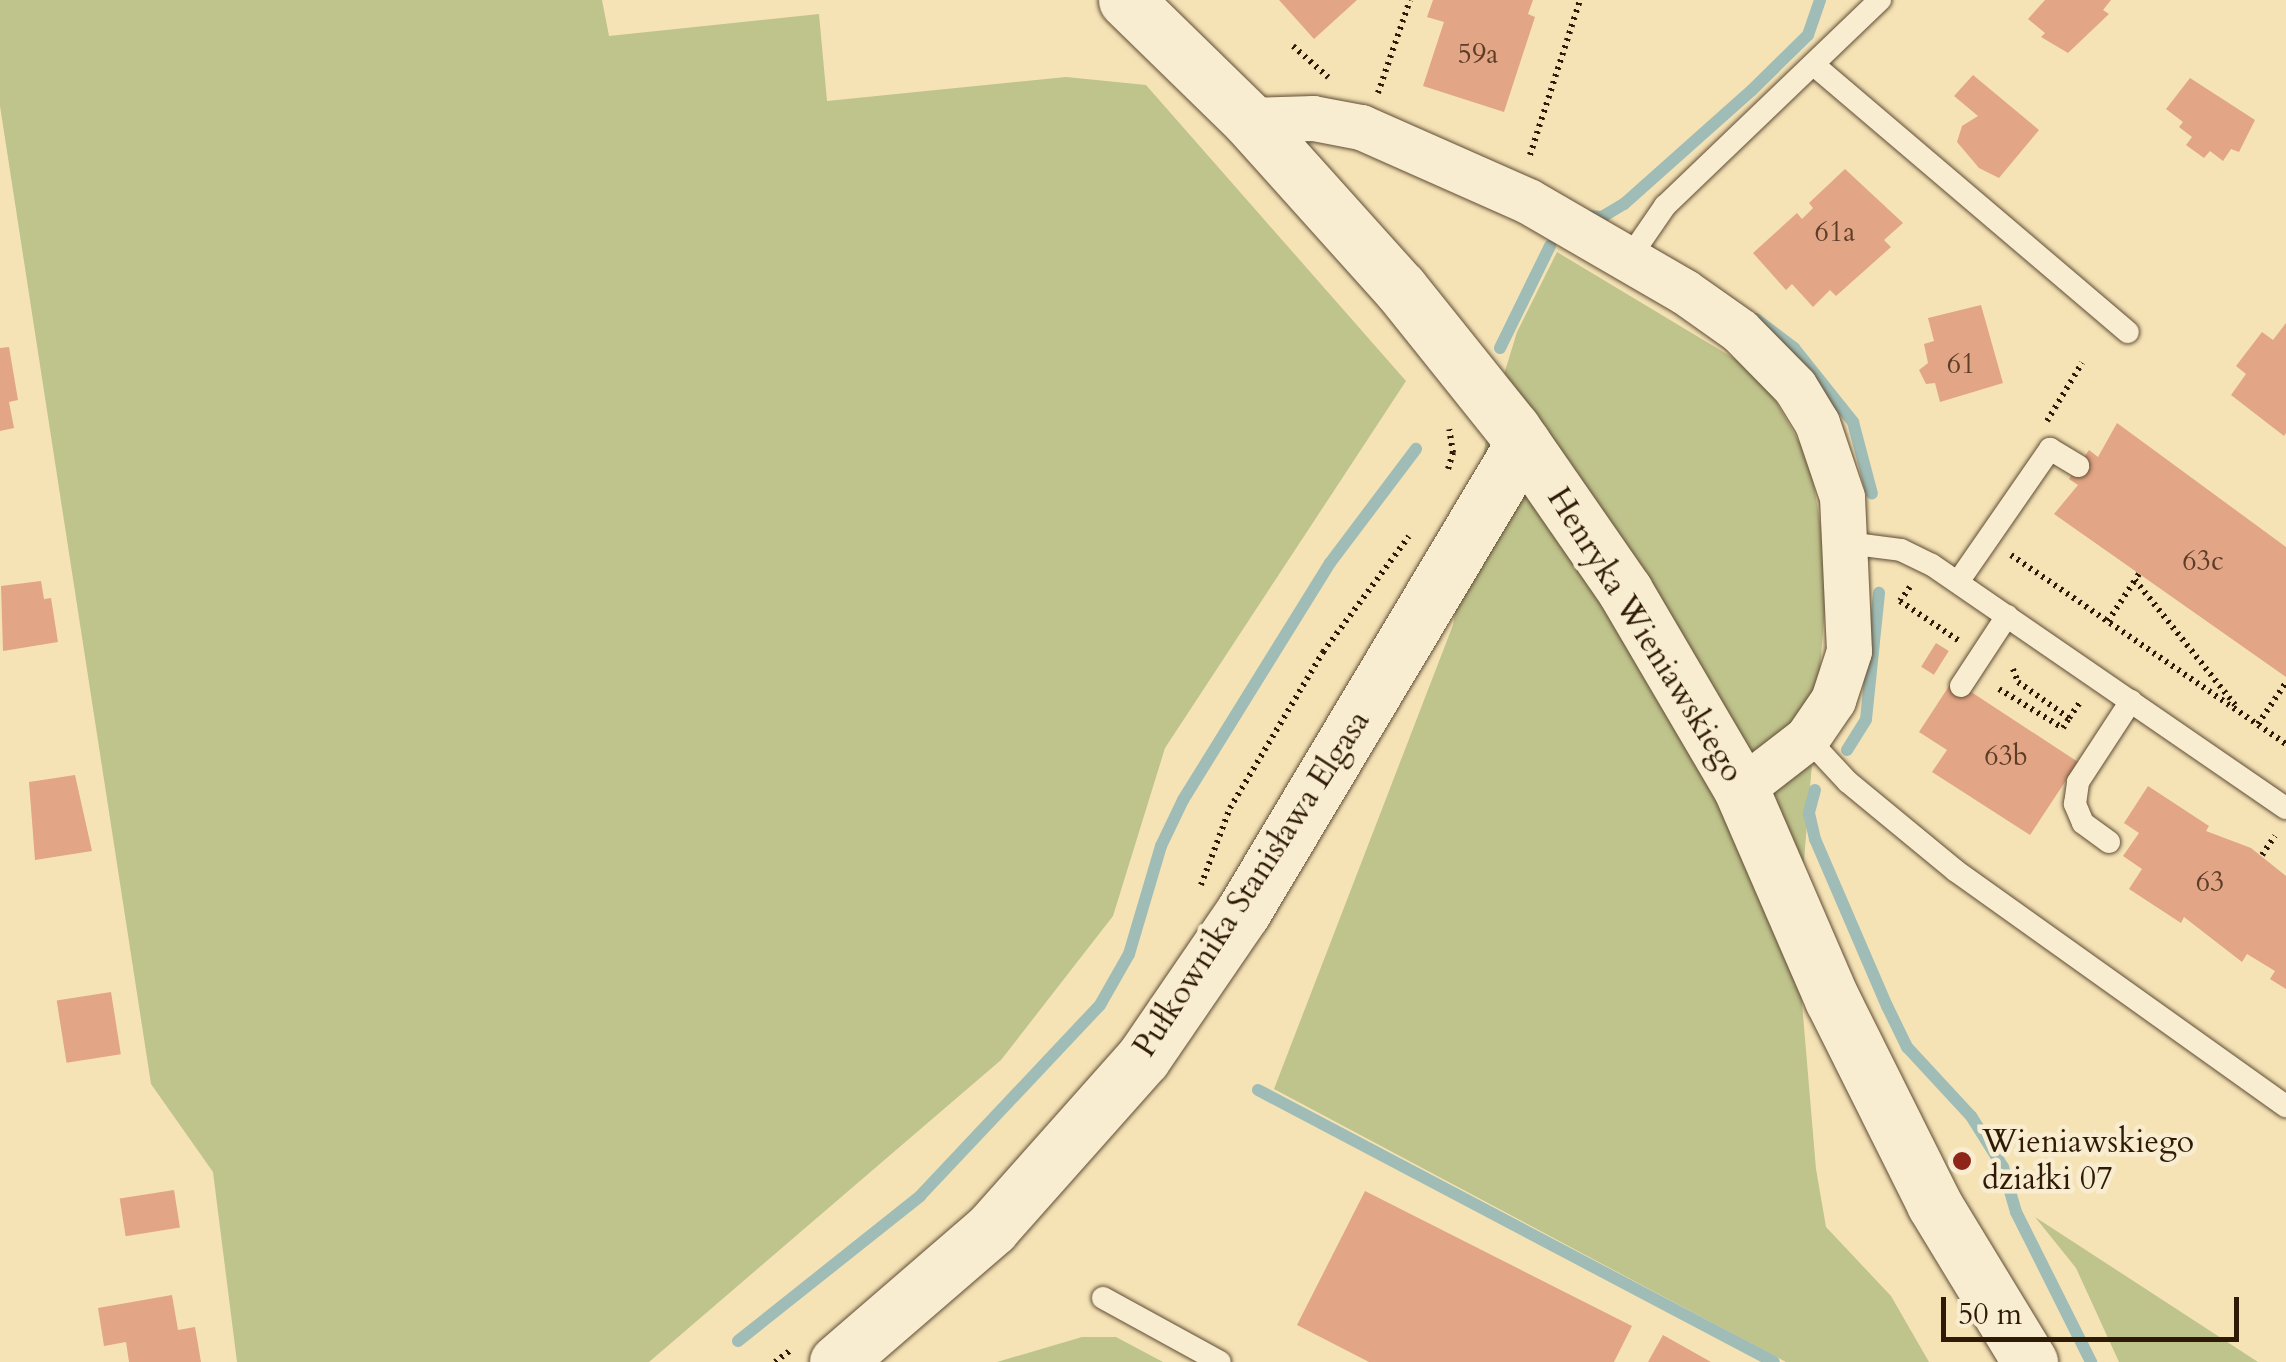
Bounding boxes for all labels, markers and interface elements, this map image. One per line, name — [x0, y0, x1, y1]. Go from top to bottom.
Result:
house number: 59a — [1458, 37, 1498, 71]
house number: 61a — [1815, 215, 1855, 249]
house number: 61 — [1947, 347, 1975, 381]
street label: Henryka Wieniawskiego — [1539, 481, 1751, 789]
house number: 63c — [2182, 544, 2224, 578]
street label: Pułkownika Stanisława Elgasa — [1126, 704, 1378, 1064]
house number: 63b — [1984, 739, 2028, 773]
house number: 63 — [2196, 865, 2224, 899]
place label: Wieniawskiego działki 07 — [1982, 1124, 2194, 1199]
marker: Wieniawskiego działki 07 — [1951, 1150, 1973, 1172]
scale bar — [1946, 1277, 2244, 1339]
text: 50 m — [1958, 1294, 2022, 1335]

